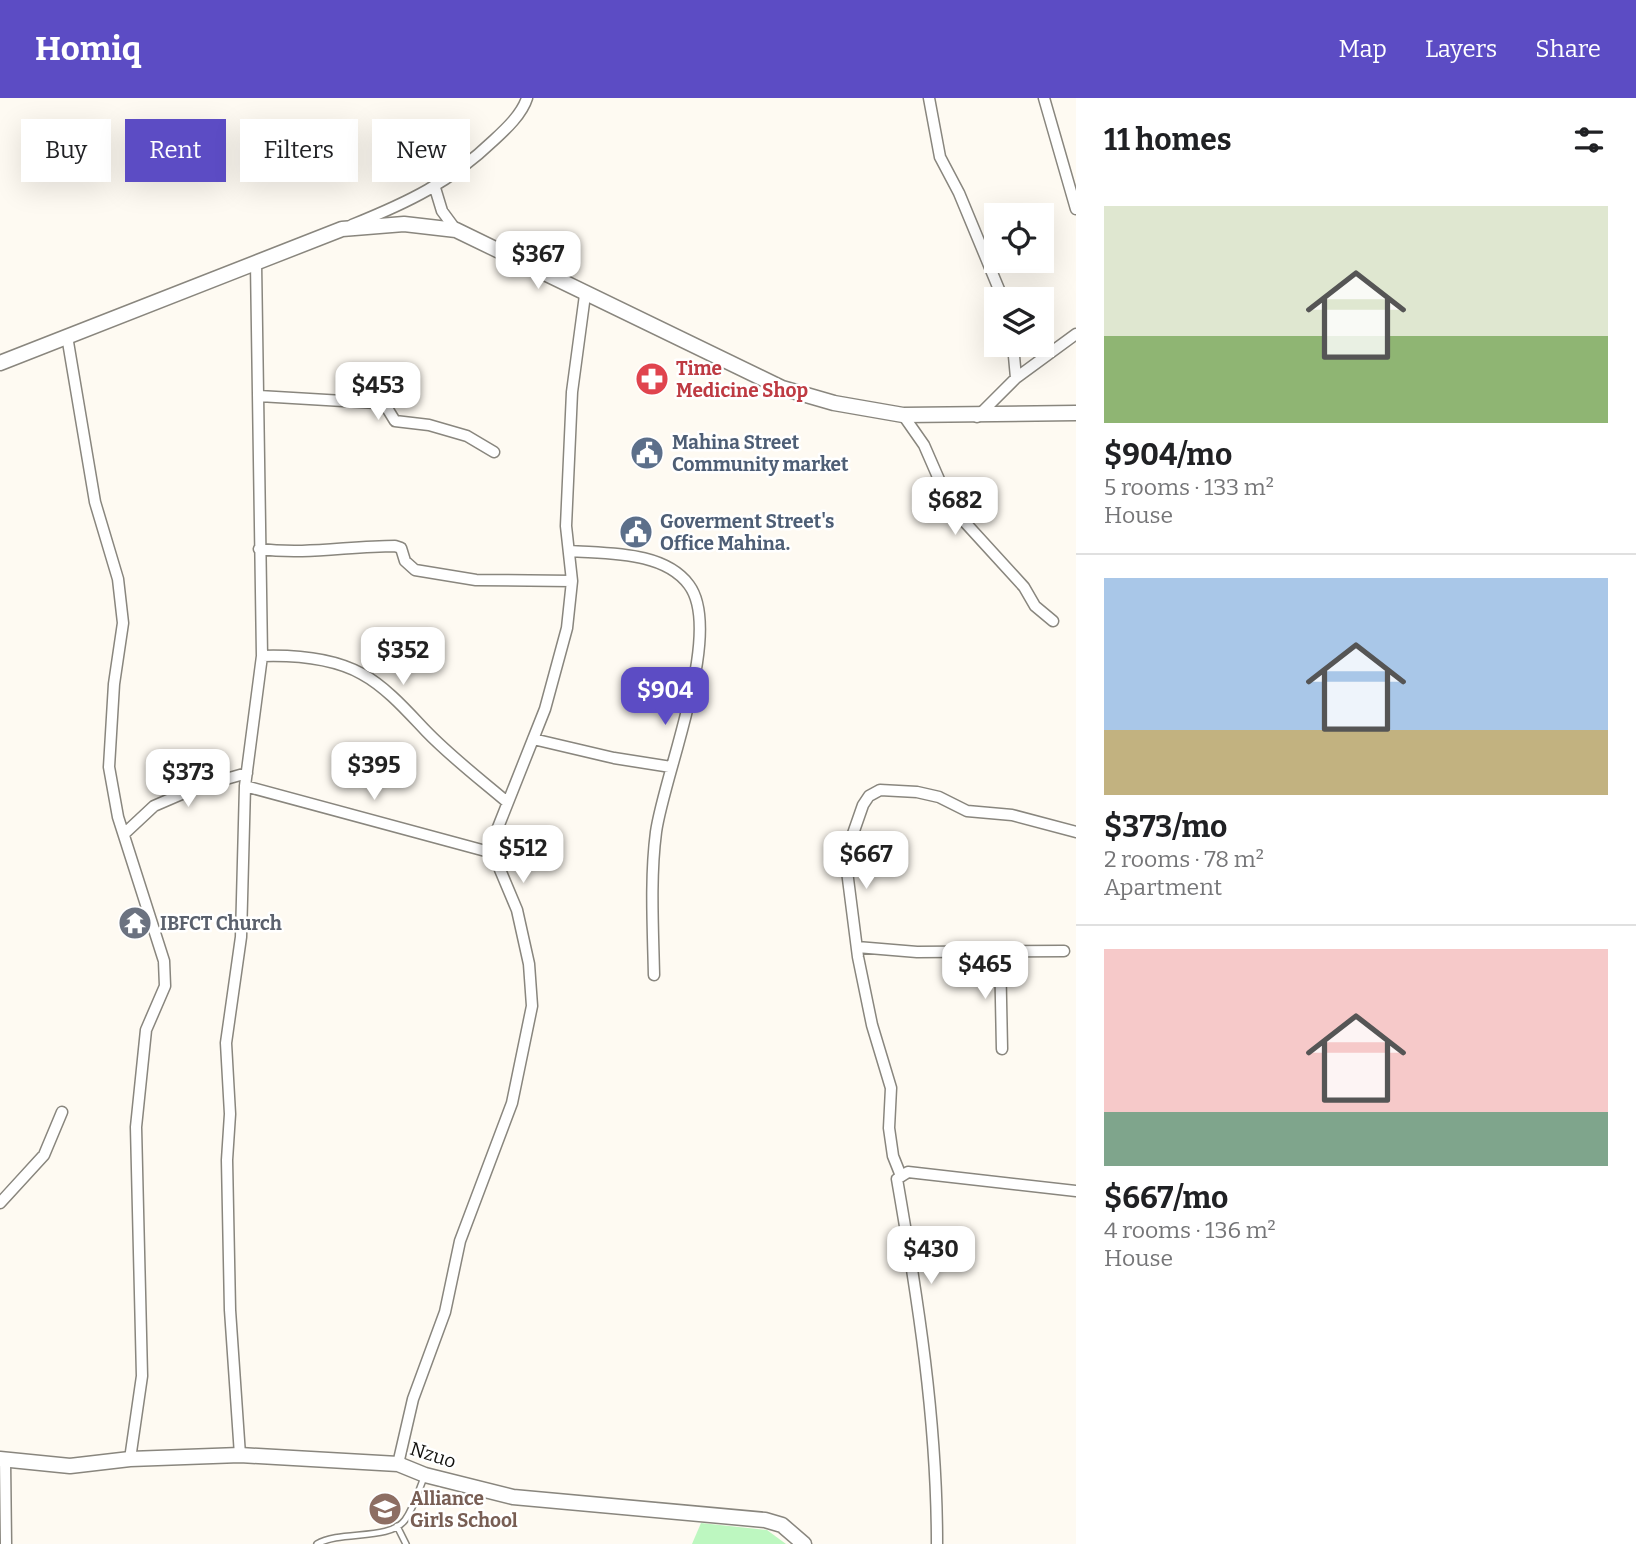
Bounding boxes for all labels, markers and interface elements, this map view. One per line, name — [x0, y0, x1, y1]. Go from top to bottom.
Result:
text: Homiq — [35, 29, 141, 69]
text: Map — [1339, 35, 1387, 63]
text: Layers — [1425, 35, 1497, 63]
text: Share — [1535, 35, 1601, 63]
chip: Buy — [21, 119, 111, 182]
chip: Rent — [125, 119, 226, 182]
chip: Filters — [240, 119, 358, 182]
chip: New — [372, 119, 470, 182]
icon: filters — [1570, 121, 1608, 159]
text: 11 homes — [1104, 122, 1232, 158]
map controls — [984, 203, 1054, 357]
button: locate — [984, 203, 1054, 273]
pin: $367 — [497, 232, 579, 291]
text: $367 — [512, 240, 564, 268]
icon: home — [1293, 252, 1419, 378]
button: layers — [984, 287, 1054, 357]
place label: Time Medicine Shop — [676, 357, 808, 402]
pharmacy icon: Time Medicine Shop — [633, 360, 671, 398]
pin: $453 — [337, 362, 419, 422]
text: $453 — [351, 371, 405, 399]
place label: Mahina Street Community market — [672, 431, 849, 476]
public building icon: Mahina Street Community market — [628, 434, 666, 472]
text: $904/mo — [1104, 437, 1232, 473]
text: 5 rooms · 133 m² — [1104, 473, 1274, 501]
pin: $682 — [914, 478, 996, 537]
text: $682 — [928, 486, 982, 514]
text: House — [1104, 501, 1173, 529]
place label: Goverment Street's Office Mahina. — [660, 510, 834, 555]
public building icon: Goverment Street's Office Mahina. — [617, 513, 655, 551]
icon: home — [1293, 624, 1419, 750]
pin: $352 — [362, 628, 444, 687]
text: $352 — [377, 636, 429, 664]
pin: $904 — [624, 668, 706, 727]
text: $904 — [637, 676, 693, 704]
pin: $395 — [333, 742, 415, 802]
pin: $373 — [147, 750, 229, 809]
text: $395 — [347, 751, 401, 779]
text: $373 — [162, 758, 214, 786]
text: $373/mo — [1104, 809, 1227, 845]
pin: $512 — [482, 826, 564, 885]
pin: $667 — [825, 832, 907, 891]
text: $512 — [498, 834, 548, 862]
text: $667 — [839, 840, 893, 868]
text: 2 rooms · 78 m² — [1104, 845, 1264, 873]
text: Apartment — [1104, 873, 1222, 901]
temple icon: IBFCT Church — [116, 904, 154, 942]
place label: IBFCT Church — [160, 912, 282, 935]
pin: $465 — [944, 942, 1026, 1001]
text: $465 — [958, 950, 1012, 978]
icon: home — [1293, 995, 1419, 1121]
text: $667/mo — [1104, 1180, 1228, 1216]
text: 4 rooms · 136 m² — [1104, 1216, 1276, 1244]
pin: $430 — [890, 1226, 972, 1286]
text: $430 — [903, 1235, 959, 1263]
text: House — [1104, 1244, 1173, 1272]
street label: Nzuo — [407, 1437, 459, 1473]
place label: Alliance Girls School — [410, 1487, 518, 1532]
school or university icon: Alliance Girls School — [366, 1490, 404, 1528]

